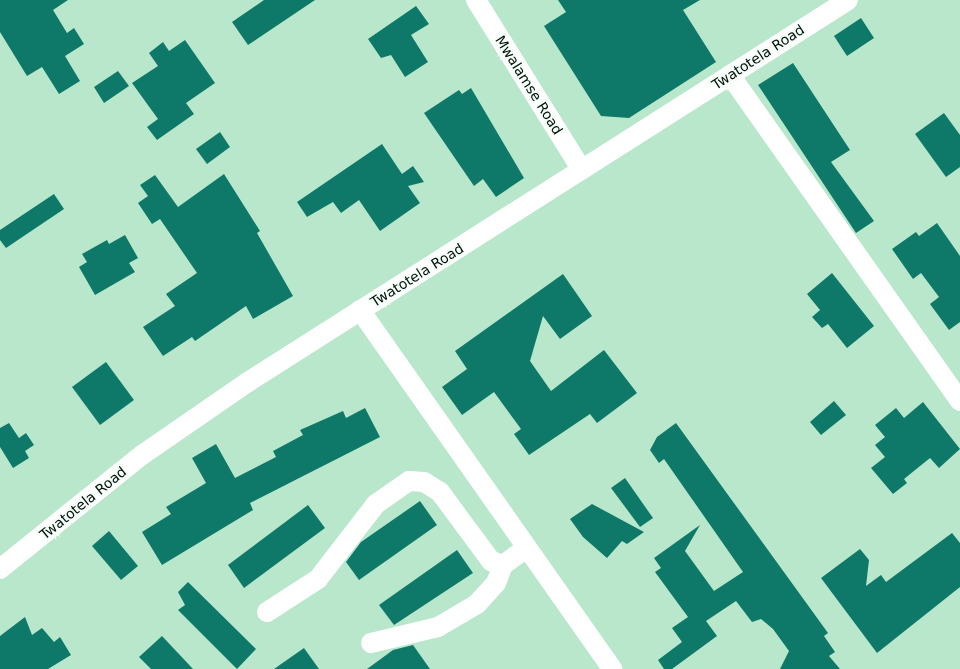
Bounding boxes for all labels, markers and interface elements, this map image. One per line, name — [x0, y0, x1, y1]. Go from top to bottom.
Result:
street label: Twatotela Road — [709, 21, 807, 93]
street label: Mwalamse Road — [492, 32, 566, 138]
street label: Twatotela Road — [367, 240, 467, 310]
street label: Twatotela Road — [36, 463, 130, 543]

